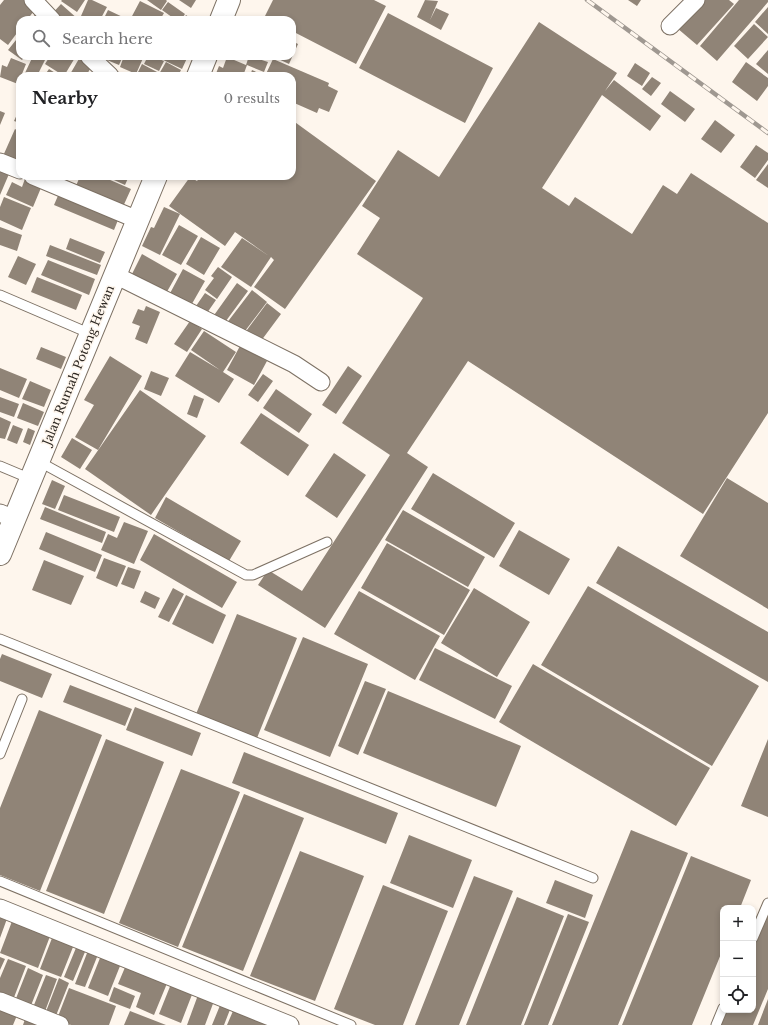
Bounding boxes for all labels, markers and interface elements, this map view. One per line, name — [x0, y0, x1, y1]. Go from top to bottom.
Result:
search box — [16, 16, 296, 60]
icon: search — [30, 27, 52, 49]
text: Search here — [62, 29, 153, 48]
text: Nearby — [32, 88, 98, 109]
text: 0 results — [224, 90, 280, 107]
street label: Jalan Rumah Potong Hewan — [38, 283, 117, 449]
map controls — [720, 905, 756, 1013]
button: + — [720, 905, 756, 941]
button: − — [720, 941, 756, 977]
button: locate — [720, 977, 756, 1013]

